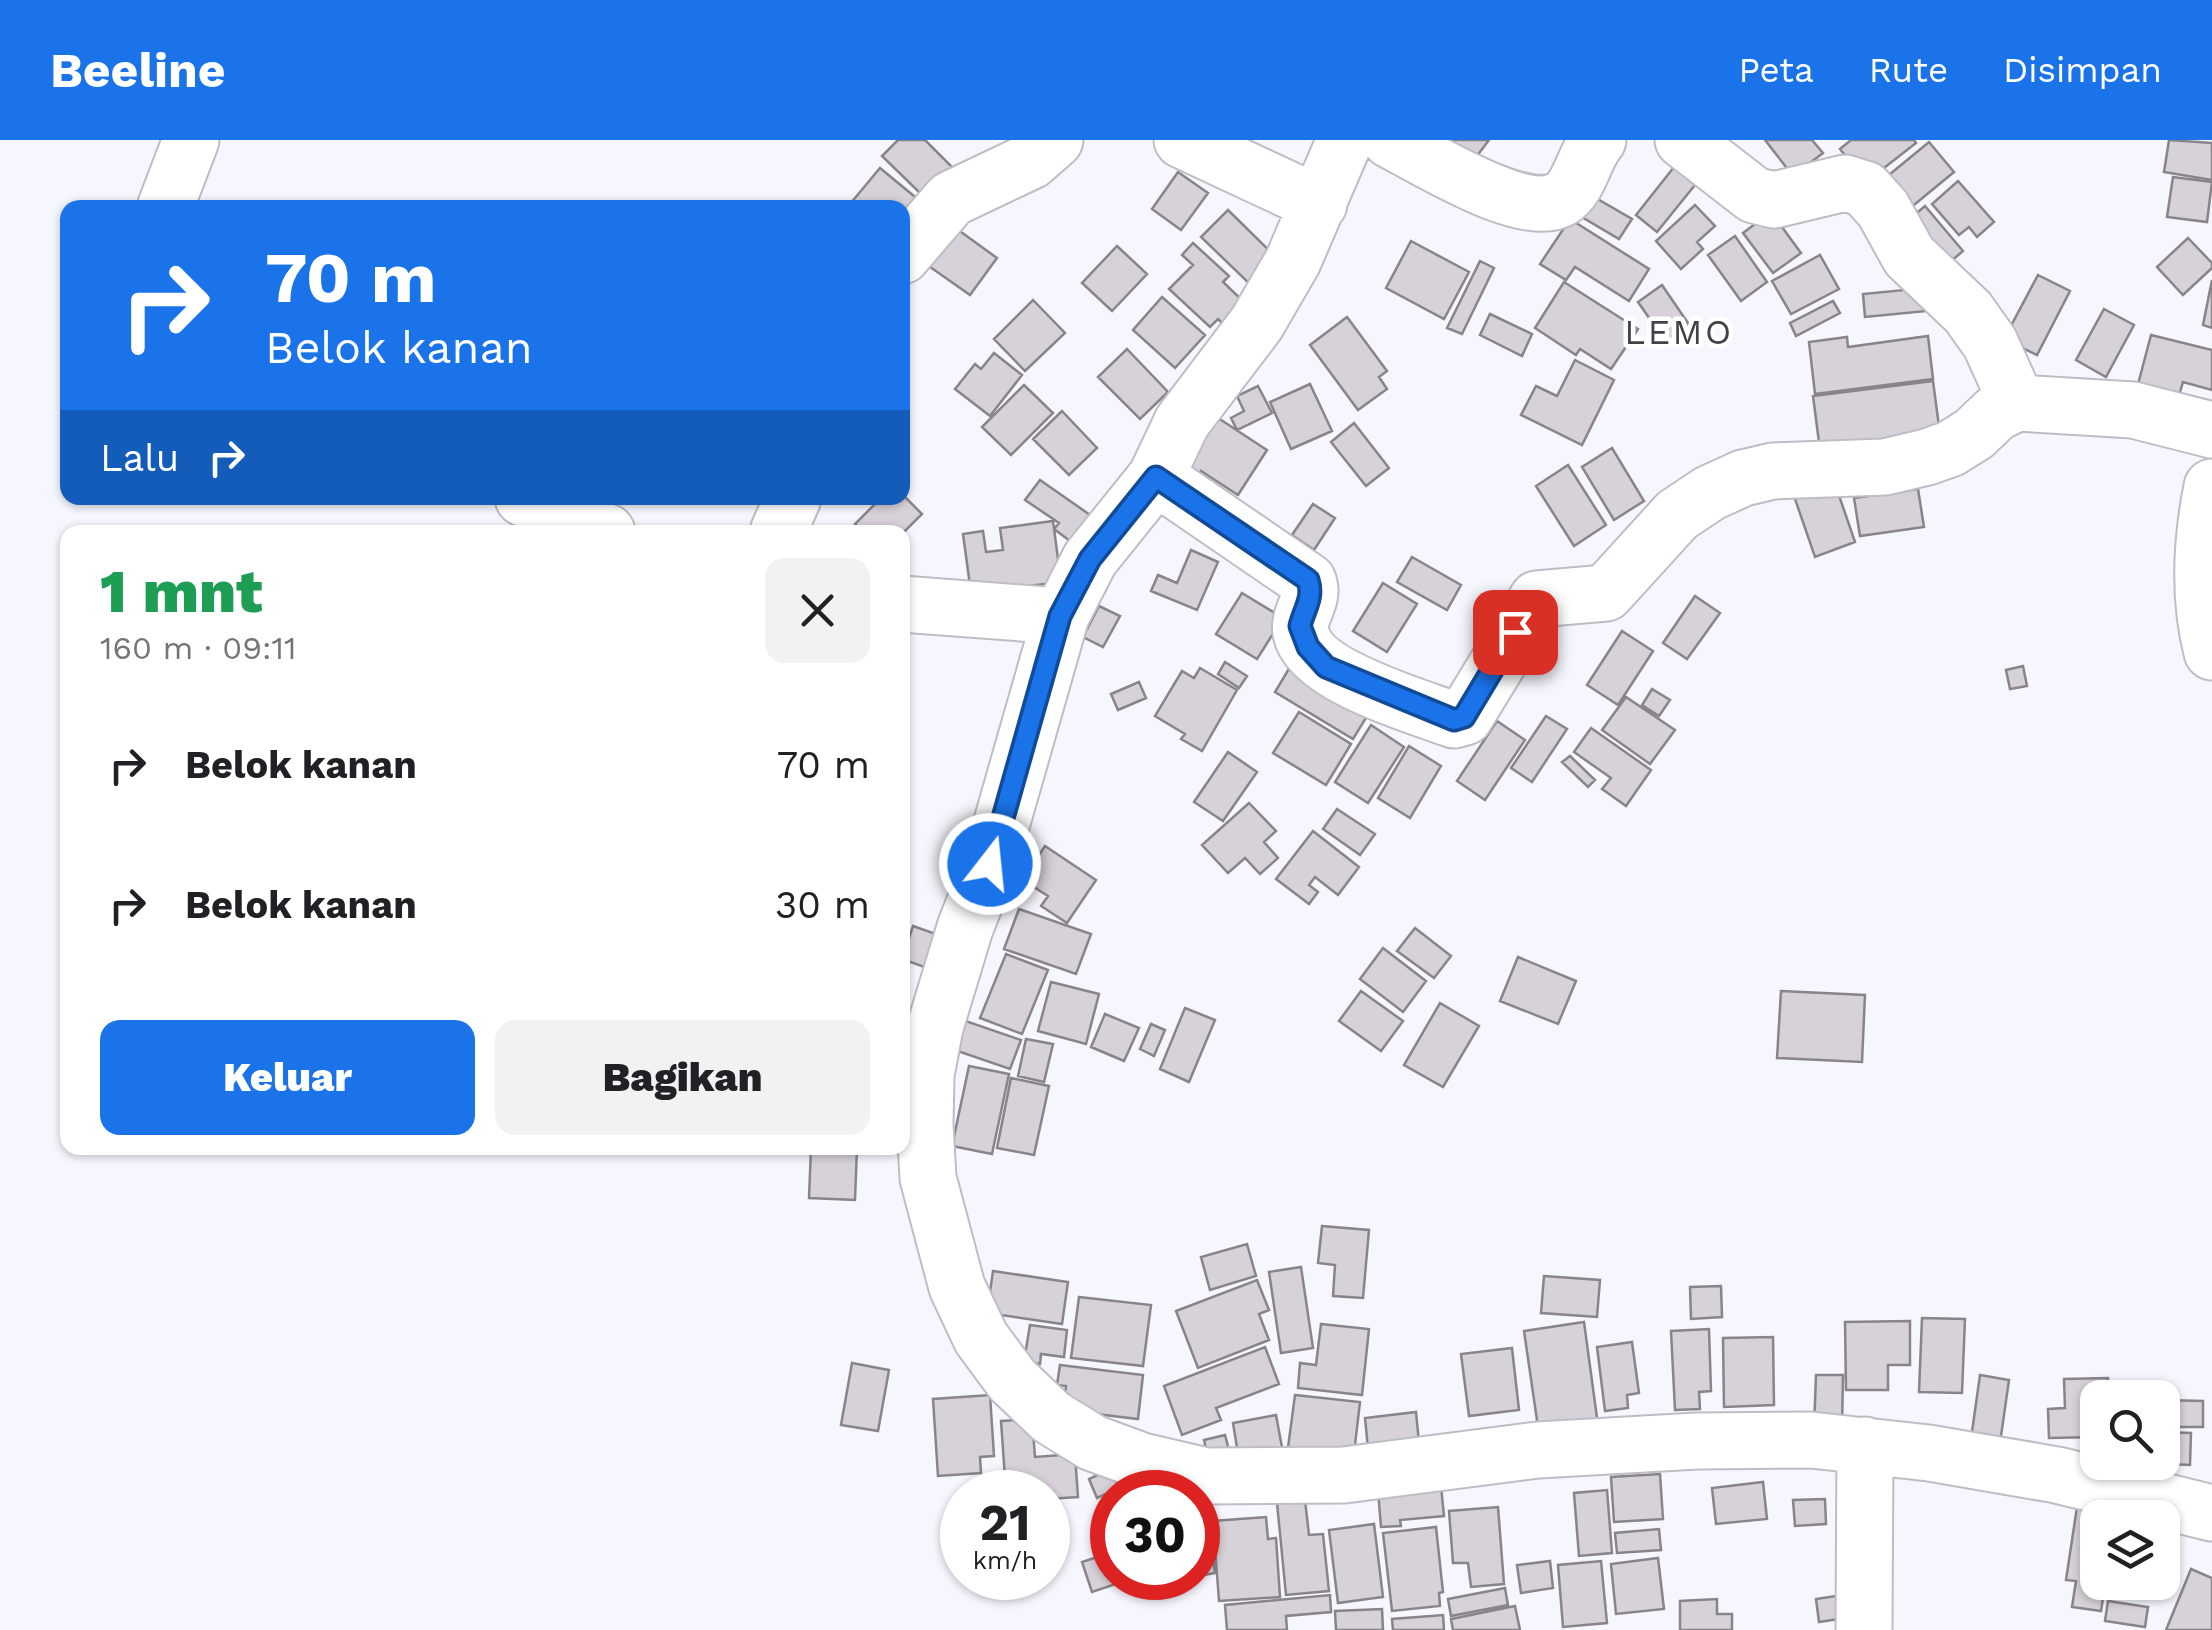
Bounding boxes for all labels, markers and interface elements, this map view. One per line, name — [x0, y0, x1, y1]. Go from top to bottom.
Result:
text: Beeline — [50, 42, 226, 99]
text: Peta — [1739, 49, 1814, 91]
text: Rute — [1869, 49, 1948, 91]
text: Disimpan — [2003, 49, 2162, 91]
text: 70 m — [265, 237, 437, 319]
icon: right — [100, 240, 230, 370]
district label: LEMO — [1624, 311, 1734, 353]
text: Belok kanan — [265, 321, 533, 374]
icon: right — [199, 430, 254, 485]
text: Lalu — [100, 436, 179, 480]
text: 1 mnt — [100, 556, 263, 627]
button: close — [765, 558, 870, 663]
pin — [1473, 590, 1558, 675]
icon: arrive — [1488, 605, 1543, 660]
text: 160 m · 09:11 — [100, 629, 296, 667]
icon: right — [100, 738, 155, 793]
text: Belok kanan — [185, 743, 417, 787]
text: 70 m — [777, 743, 870, 787]
position arrow — [938, 812, 1042, 916]
icon: right — [100, 878, 155, 933]
text: Belok kanan — [185, 883, 417, 927]
text: 30 m — [775, 883, 870, 927]
button: Keluar — [100, 1020, 475, 1135]
button: Bagikan — [495, 1020, 870, 1135]
map controls — [2080, 1380, 2180, 1600]
button: search — [2080, 1380, 2180, 1480]
speed limit sign: 30 — [1090, 1470, 1220, 1600]
text: 21 — [979, 1493, 1031, 1552]
button: layers — [2080, 1500, 2180, 1600]
text: km/h — [973, 1546, 1037, 1575]

